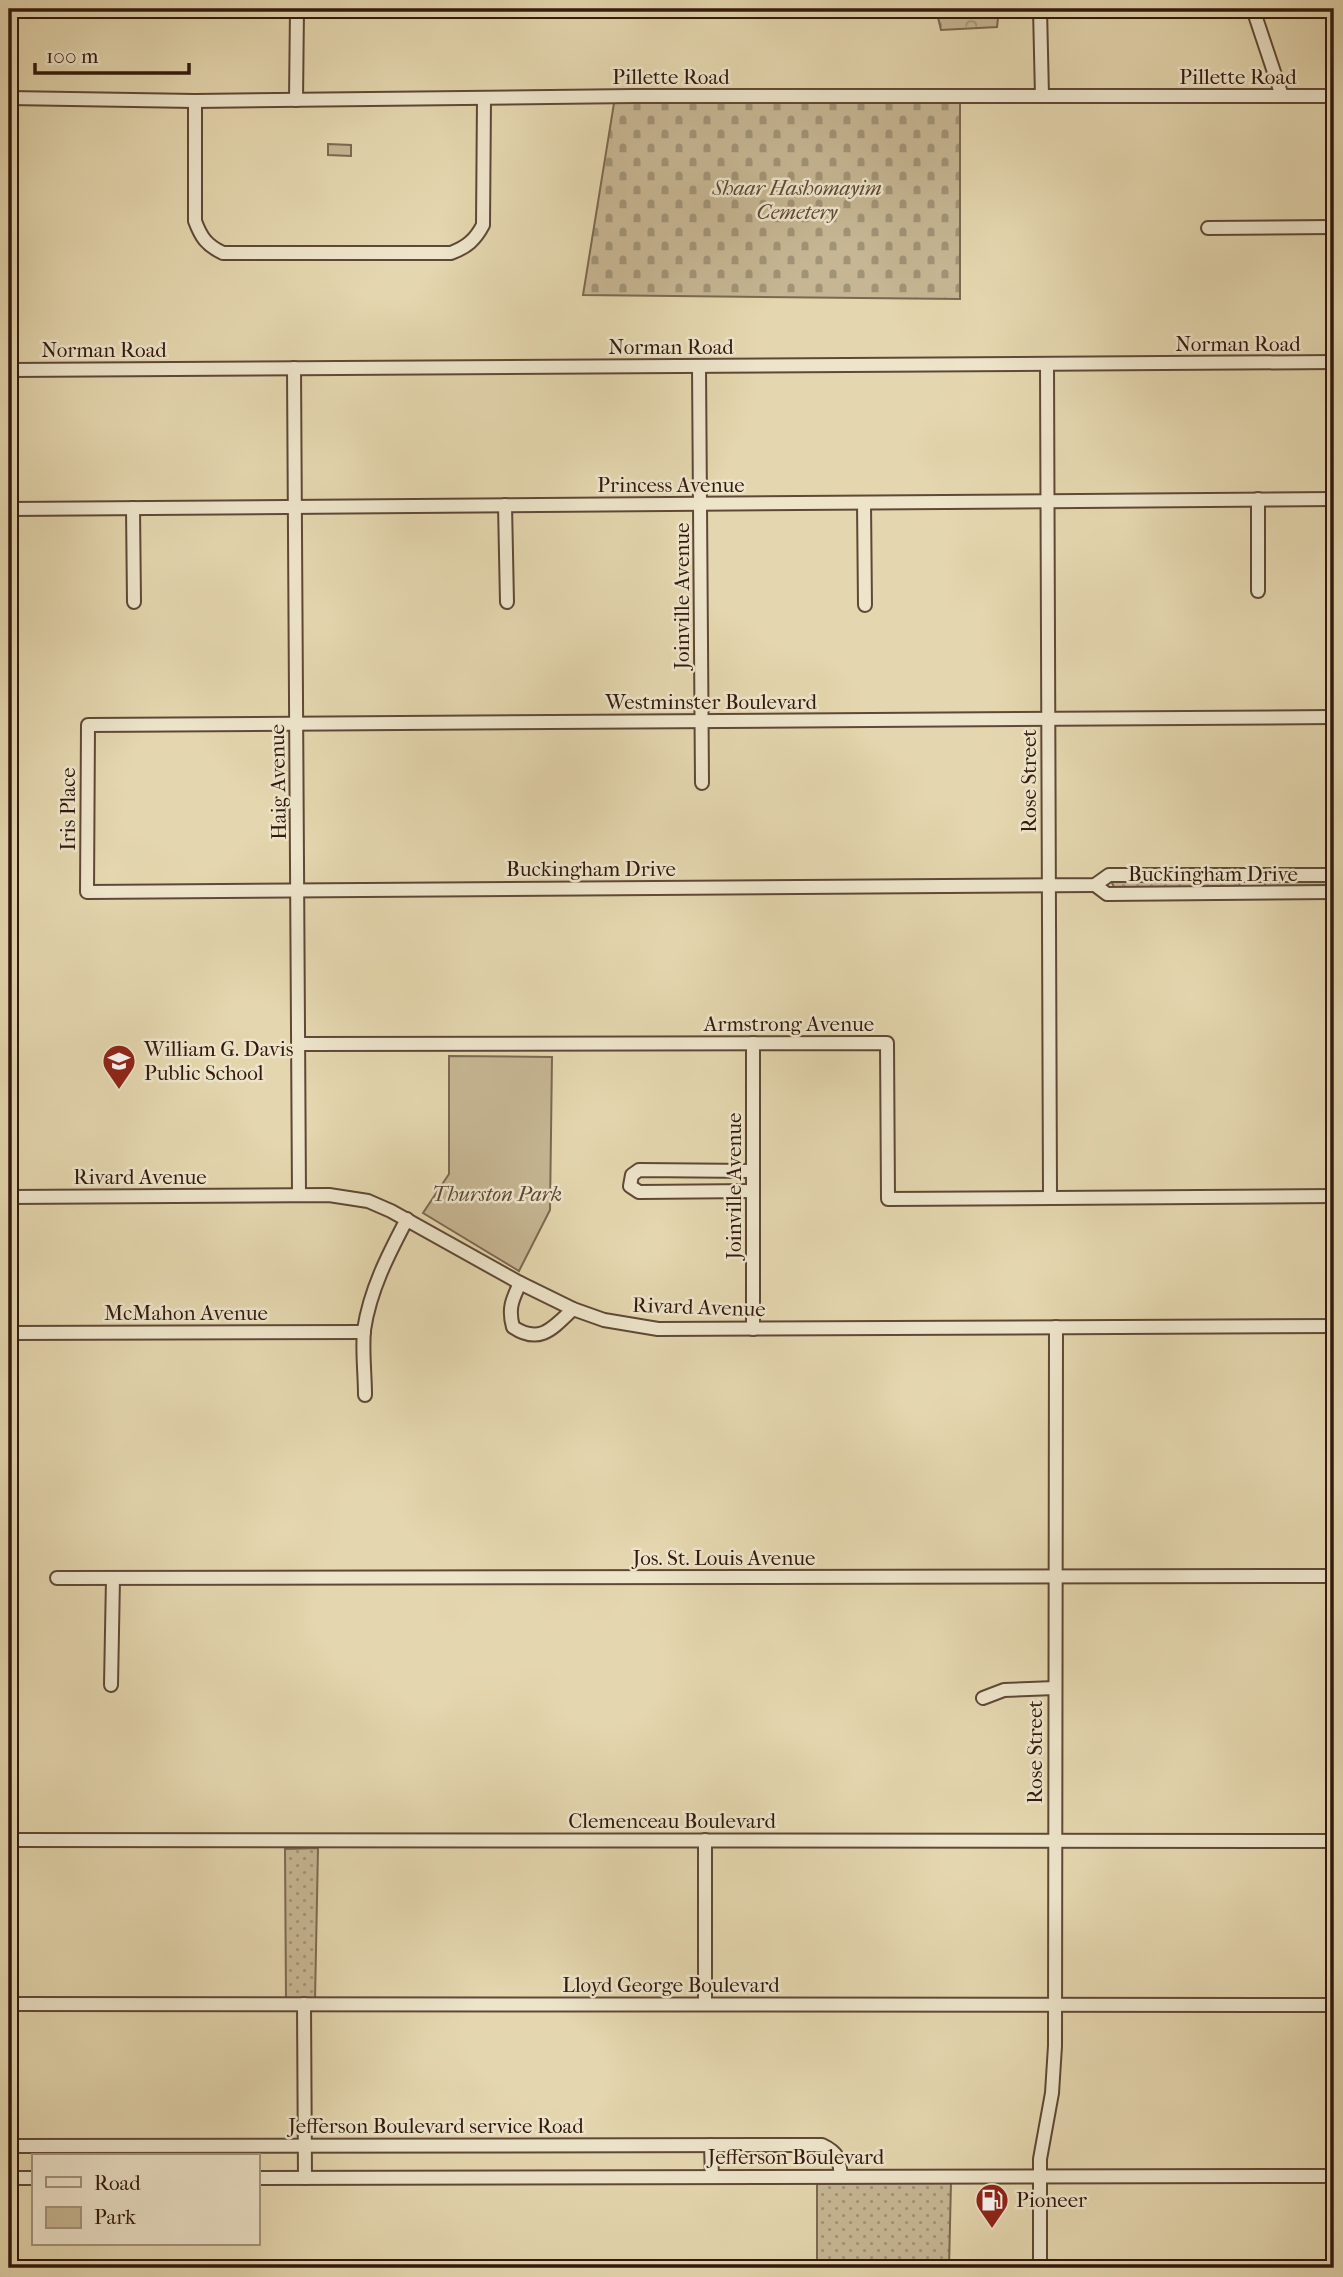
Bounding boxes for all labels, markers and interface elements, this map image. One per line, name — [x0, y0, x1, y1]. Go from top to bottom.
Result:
scale bar — [35, 32, 189, 76]
text: 100 m — [46, 44, 99, 68]
street label: Pillette Road — [612, 65, 730, 89]
street label: Pillette Road — [1179, 65, 1297, 89]
park label: Shaar Hashomayim Cemetery — [711, 176, 882, 224]
street label: Norman Road — [1175, 332, 1301, 356]
street label: Norman Road — [608, 335, 734, 359]
street label: Norman Road — [41, 338, 167, 362]
street label: Princess Avenue — [597, 473, 745, 497]
street label: Joinville Avenue — [670, 523, 694, 671]
street label: Westminster Boulevard — [604, 690, 817, 714]
street label: Haig Avenue — [265, 724, 291, 840]
street label: Rose Street — [1017, 729, 1041, 833]
street label: Iris Place — [56, 767, 80, 851]
street label: Buckingham Drive — [506, 857, 676, 881]
street label: Buckingham Drive — [1128, 862, 1298, 886]
street label: Armstrong Avenue — [703, 1012, 874, 1036]
place label: William G. Davis Public School — [143, 1037, 294, 1085]
school or university icon: William G. Davis Public School — [100, 1042, 138, 1091]
street label: Joinville Avenue — [722, 1113, 746, 1261]
street label: Rivard Avenue — [73, 1165, 207, 1189]
park label: Thurston Park — [432, 1182, 562, 1206]
street label: Rivard Avenue — [632, 1293, 766, 1321]
street label: McMahon Avenue — [104, 1301, 268, 1325]
street label: Jos. St. Louis Avenue — [631, 1546, 815, 1570]
street label: Rose Street — [1023, 1700, 1047, 1804]
street label: Clemenceau Boulevard — [568, 1809, 776, 1833]
street label: Lloyd George Boulevard — [562, 1973, 780, 1997]
street label: Jefferson Boulevard service Road — [286, 2114, 584, 2138]
street label: Jefferson Boulevard — [706, 2145, 885, 2169]
legend — [32, 2154, 259, 2246]
text: Road — [94, 2171, 141, 2195]
fuel station icon: Pioneer — [973, 2181, 1011, 2230]
place label: Pioneer — [1016, 2188, 1087, 2212]
text: Park — [94, 2205, 136, 2229]

